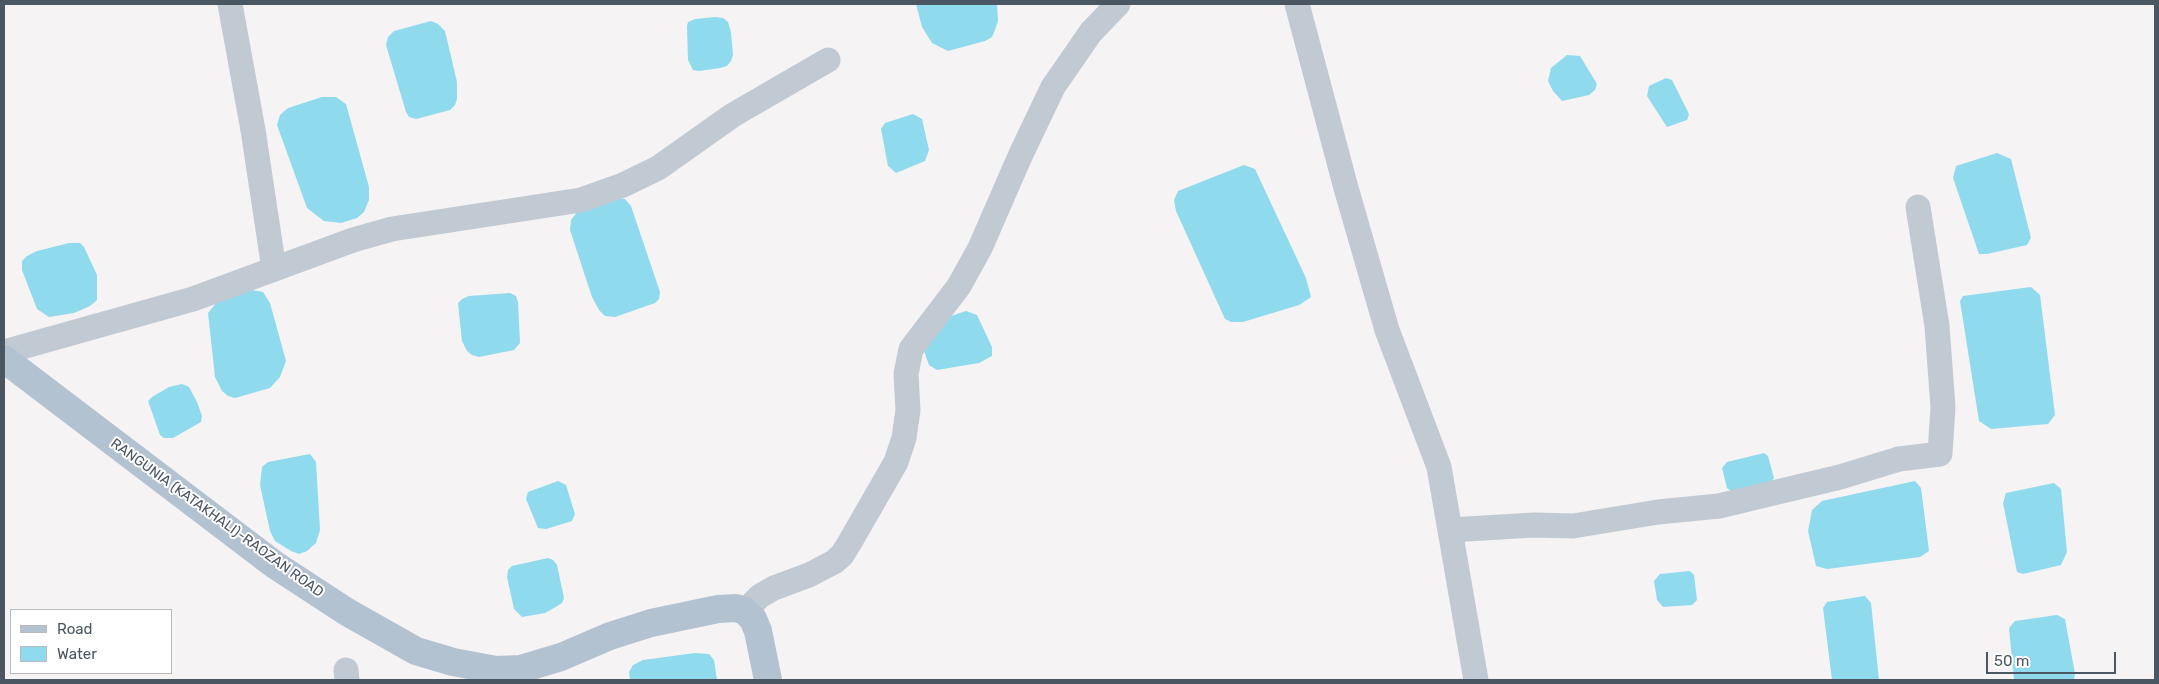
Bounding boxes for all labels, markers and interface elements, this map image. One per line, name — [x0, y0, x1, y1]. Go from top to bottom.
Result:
street label: RANGUNIA (KATAKHALI)-RAOZAN ROAD — [107, 435, 327, 601]
legend — [10, 609, 172, 674]
text: Road — [57, 620, 93, 638]
scale bar — [1989, 642, 2119, 674]
text: Water — [57, 645, 97, 663]
text: 50 m — [1994, 652, 2029, 670]

